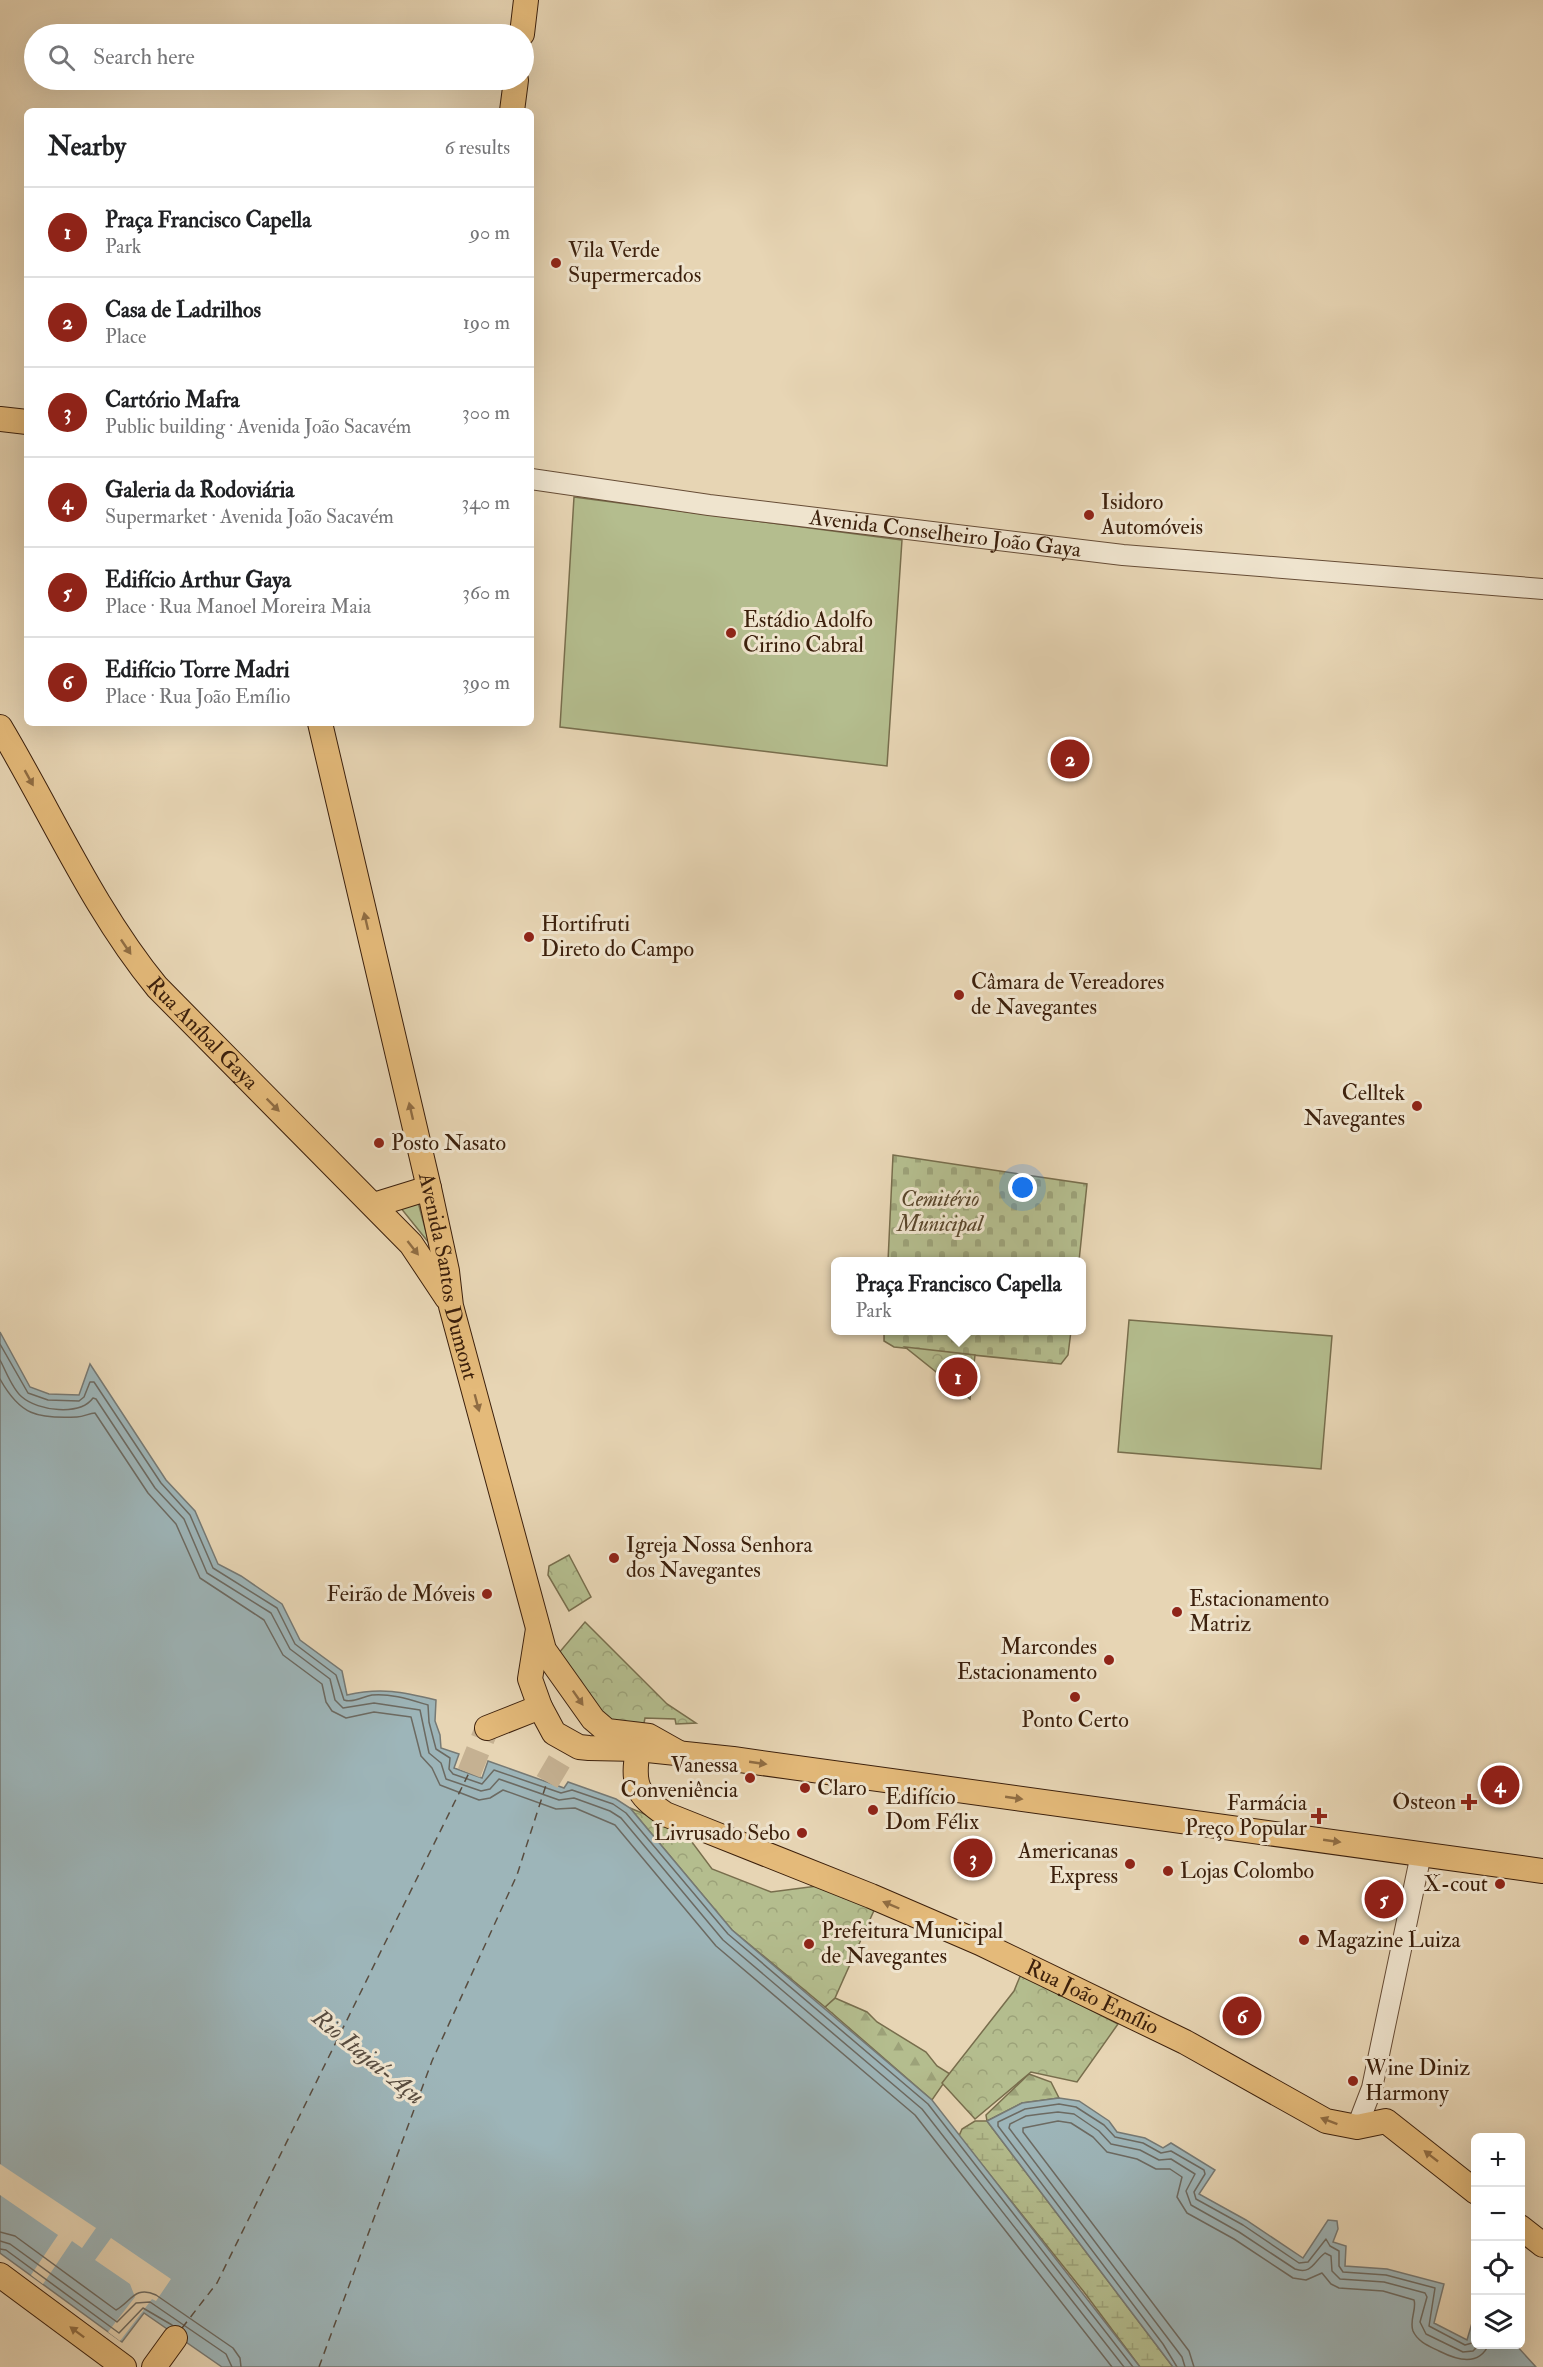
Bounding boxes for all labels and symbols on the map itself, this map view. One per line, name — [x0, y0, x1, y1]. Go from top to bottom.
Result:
place label: Vila Verde Supermercados — [568, 236, 701, 290]
marker: Vila Verde Supermercados — [549, 256, 563, 270]
place label: Isidoro Automóveis — [1100, 488, 1203, 541]
street label: Avenida Conselheiro João Gaya — [807, 503, 1084, 564]
marker: Isidoro Automóveis — [1082, 508, 1096, 522]
place label: Estádio Adolfo Cirino Cabral — [743, 606, 873, 659]
marker: Estádio Adolfo Cirino Cabral — [724, 626, 738, 640]
pin: 2 — [1050, 736, 1090, 782]
one-way arrow — [24, 770, 34, 787]
place label: Hortifruti Direto do Campo — [541, 910, 694, 964]
one-way arrow — [361, 912, 371, 930]
marker: Hortifruti Direto do Campo — [522, 930, 536, 944]
one-way arrow — [120, 939, 131, 955]
place label: Câmara de Vereadores de Navegantes — [971, 968, 1164, 1021]
street label: Rua Aníbal Gaya — [140, 971, 265, 1096]
marker: Câmara de Vereadores de Navegantes — [952, 988, 966, 1002]
place label: Celltek Navegantes — [1304, 1079, 1405, 1132]
one-way arrow — [266, 1097, 280, 1111]
marker: Celltek Navegantes — [1410, 1099, 1424, 1113]
one-way arrow — [405, 1102, 415, 1120]
place label: Posto Nasato — [391, 1129, 506, 1157]
marker: Posto Nasato — [372, 1136, 386, 1150]
street label: Avenida Santos Dumont — [412, 1169, 484, 1383]
your location — [1008, 1173, 1037, 1202]
park label: Cemitério Municipal — [895, 1185, 985, 1238]
one-way arrow — [407, 1241, 419, 1256]
pin: 1 — [938, 1354, 978, 1400]
one-way arrow — [473, 1394, 483, 1412]
place label: Igreja Nossa Senhora dos Navegantes — [626, 1531, 813, 1584]
marker: Igreja Nossa Senhora dos Navegantes — [607, 1551, 621, 1565]
place label: Feirão de Móveis — [326, 1580, 475, 1608]
place label: Estacionamento Matriz — [1189, 1585, 1329, 1638]
marker: Feirão de Móveis — [480, 1587, 494, 1601]
marker: Estacionamento Matriz — [1170, 1605, 1184, 1619]
place label: Marcondes Estacionamento — [957, 1633, 1097, 1686]
marker: Marcondes Estacionamento — [1102, 1653, 1116, 1667]
one-way arrow — [572, 1690, 583, 1706]
marker: Ponto Certo — [1068, 1690, 1082, 1704]
place label: Ponto Certo — [1021, 1706, 1129, 1734]
place label: Vanessa Conveniência — [620, 1751, 739, 1804]
one-way arrow — [749, 1758, 768, 1767]
pin: 4 — [1480, 1762, 1520, 1808]
marker: Vanessa Conveniência — [743, 1771, 757, 1785]
place label: Claro — [817, 1774, 867, 1802]
marker: Claro — [798, 1781, 812, 1795]
place label: Edifício Dom Félix — [885, 1783, 979, 1836]
place label: Osteon — [1392, 1788, 1456, 1816]
place label: Farmácia Preço Popular — [1185, 1789, 1308, 1843]
one-way arrow — [1004, 1793, 1023, 1803]
marker: Osteon — [1460, 1793, 1478, 1811]
marker: Edifício Dom Félix — [866, 1803, 880, 1817]
marker: Farmácia Preço Popular — [1312, 1809, 1326, 1823]
place label: Livrusado Sebo — [654, 1819, 790, 1847]
marker: Livrusado Sebo — [795, 1826, 809, 1840]
pin: 3 — [954, 1836, 992, 1880]
place label: Americanas Express — [1017, 1837, 1118, 1891]
one-way arrow — [1323, 1837, 1342, 1846]
marker: Americanas Express — [1123, 1857, 1137, 1871]
place label: Lojas Colombo — [1180, 1857, 1314, 1885]
marker: Lojas Colombo — [1161, 1864, 1175, 1878]
place label: X-cout — [1424, 1870, 1488, 1898]
pin: 5 — [1364, 1876, 1404, 1922]
marker: X-cout — [1493, 1877, 1507, 1891]
one-way arrow — [882, 1900, 900, 1910]
place label: Prefeitura Municipal de Navegantes — [821, 1917, 1004, 1970]
place label: Magazine Luiza — [1316, 1926, 1462, 1954]
marker: Magazine Luiza — [1297, 1933, 1311, 1947]
marker: Prefeitura Municipal de Navegantes — [802, 1937, 816, 1951]
street label: Rua João Emílio — [1021, 1953, 1164, 2041]
pin: 6 — [1222, 1994, 1262, 2038]
water label: Rio Itajaí-Açu — [305, 2002, 430, 2112]
place label: Wine Diniz Harmony — [1364, 2054, 1470, 2107]
marker: Wine Diniz Harmony — [1346, 2074, 1360, 2088]
one-way arrow — [1320, 2116, 1338, 2126]
one-way arrow — [1423, 2150, 1439, 2163]
one-way arrow — [69, 2326, 85, 2338]

